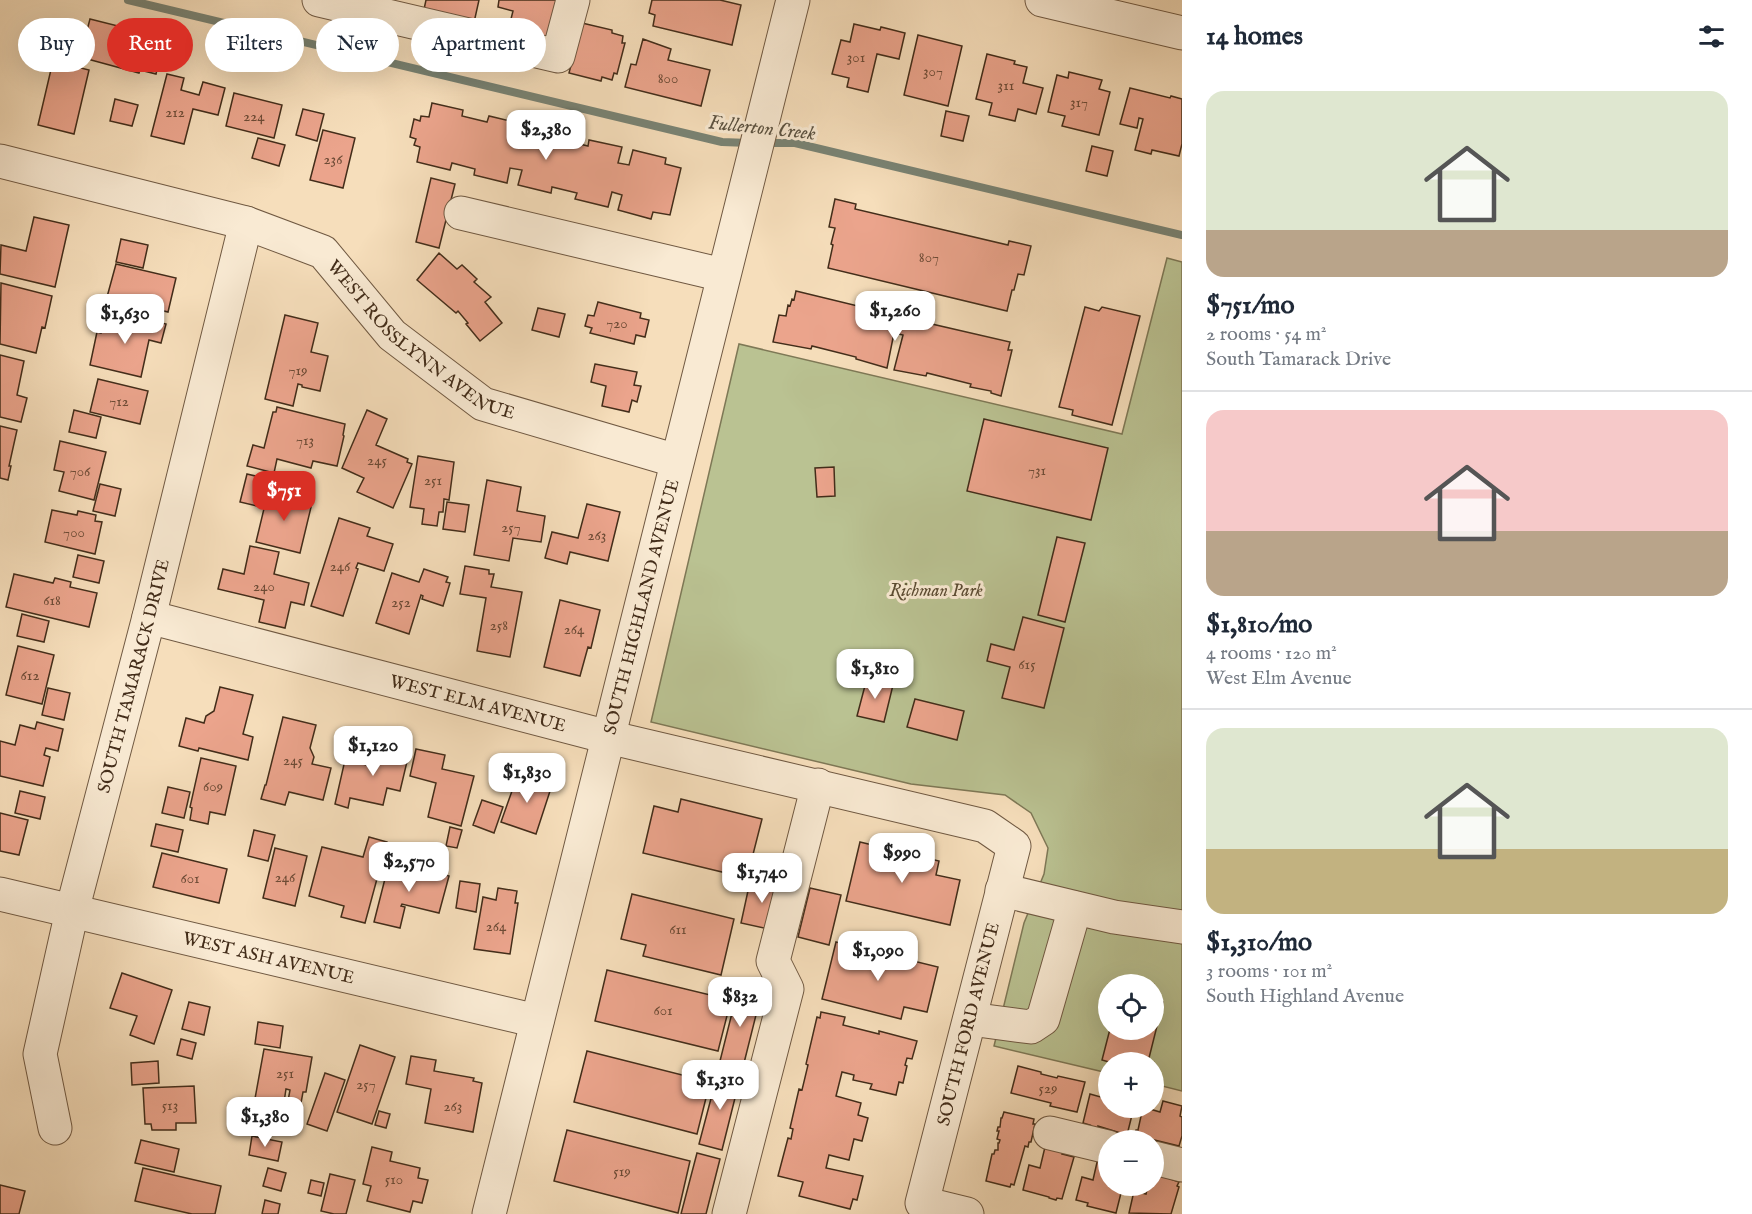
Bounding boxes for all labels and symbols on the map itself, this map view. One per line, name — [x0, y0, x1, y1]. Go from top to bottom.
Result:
house number: 301 — [847, 48, 865, 67]
house number: 307 — [923, 62, 943, 81]
house number: 800 — [658, 69, 678, 88]
house number: 311 — [998, 76, 1014, 95]
house number: 317 — [1070, 93, 1088, 112]
house number: 212 — [165, 103, 185, 122]
house number: 224 — [243, 107, 265, 126]
pin: $2,380 — [497, 110, 595, 161]
water label: Fullerton Creek — [707, 110, 817, 147]
house number: 236 — [324, 150, 343, 169]
house number: 807 — [919, 248, 939, 267]
street label: WEST ROSSLYNN AVENUE — [321, 256, 517, 426]
pin: $1,260 — [846, 291, 944, 342]
pin: $1,630 — [76, 294, 174, 345]
house number: 720 — [606, 314, 628, 333]
house number: 719 — [288, 361, 308, 380]
house number: 712 — [109, 392, 129, 411]
house number: 713 — [296, 431, 314, 450]
house number: 245 — [367, 451, 387, 470]
house number: 731 — [1028, 461, 1046, 480]
house number: 706 — [70, 462, 91, 481]
pin: $751 — [248, 471, 320, 522]
house number: 251 — [424, 471, 442, 490]
street label: SOUTH HIGHLAND AVENUE — [599, 477, 686, 737]
house number: 257 — [501, 518, 521, 537]
house number: 700 — [63, 523, 85, 542]
house number: 263 — [588, 526, 606, 545]
street label: SOUTH TAMARACK DRIVE — [93, 557, 176, 796]
house number: 246 — [330, 557, 351, 576]
house number: 240 — [253, 577, 275, 596]
park label: Richman Park — [889, 580, 983, 603]
house number: 618 — [43, 591, 61, 610]
house number: 252 — [391, 593, 411, 612]
house number: 258 — [490, 616, 508, 635]
house number: 264 — [564, 620, 585, 639]
pin: $1,810 — [826, 649, 924, 700]
house number: 615 — [1018, 655, 1036, 674]
house number: 612 — [21, 666, 39, 685]
street label: WEST ELM AVENUE — [387, 670, 568, 738]
pin: $1,120 — [324, 726, 422, 777]
house number: 245 — [283, 751, 303, 770]
pin: $1,830 — [478, 753, 576, 804]
house number: 609 — [203, 777, 223, 796]
pin: $990 — [866, 833, 938, 884]
pin: $2,570 — [360, 842, 458, 893]
pin: $1,740 — [713, 853, 811, 904]
house number: 246 — [275, 868, 296, 887]
house number: 601 — [180, 869, 200, 888]
house number: 264 — [486, 917, 507, 936]
house number: 611 — [669, 920, 687, 939]
street label: SOUTH FORD AVENUE — [933, 920, 1006, 1128]
street label: WEST ASH AVENUE — [180, 928, 356, 990]
pin: $1,090 — [829, 931, 927, 982]
pin: $832 — [704, 977, 776, 1028]
house number: 601 — [653, 1001, 673, 1020]
pin: $1,310 — [671, 1060, 769, 1111]
house number: 251 — [276, 1064, 294, 1083]
house number: 257 — [356, 1075, 376, 1094]
house number: 529 — [1039, 1079, 1057, 1098]
house number: 513 — [162, 1096, 178, 1115]
pin: $1,380 — [216, 1097, 314, 1148]
house number: 263 — [444, 1097, 462, 1116]
house number: 519 — [613, 1162, 631, 1181]
house number: 510 — [385, 1170, 403, 1189]

